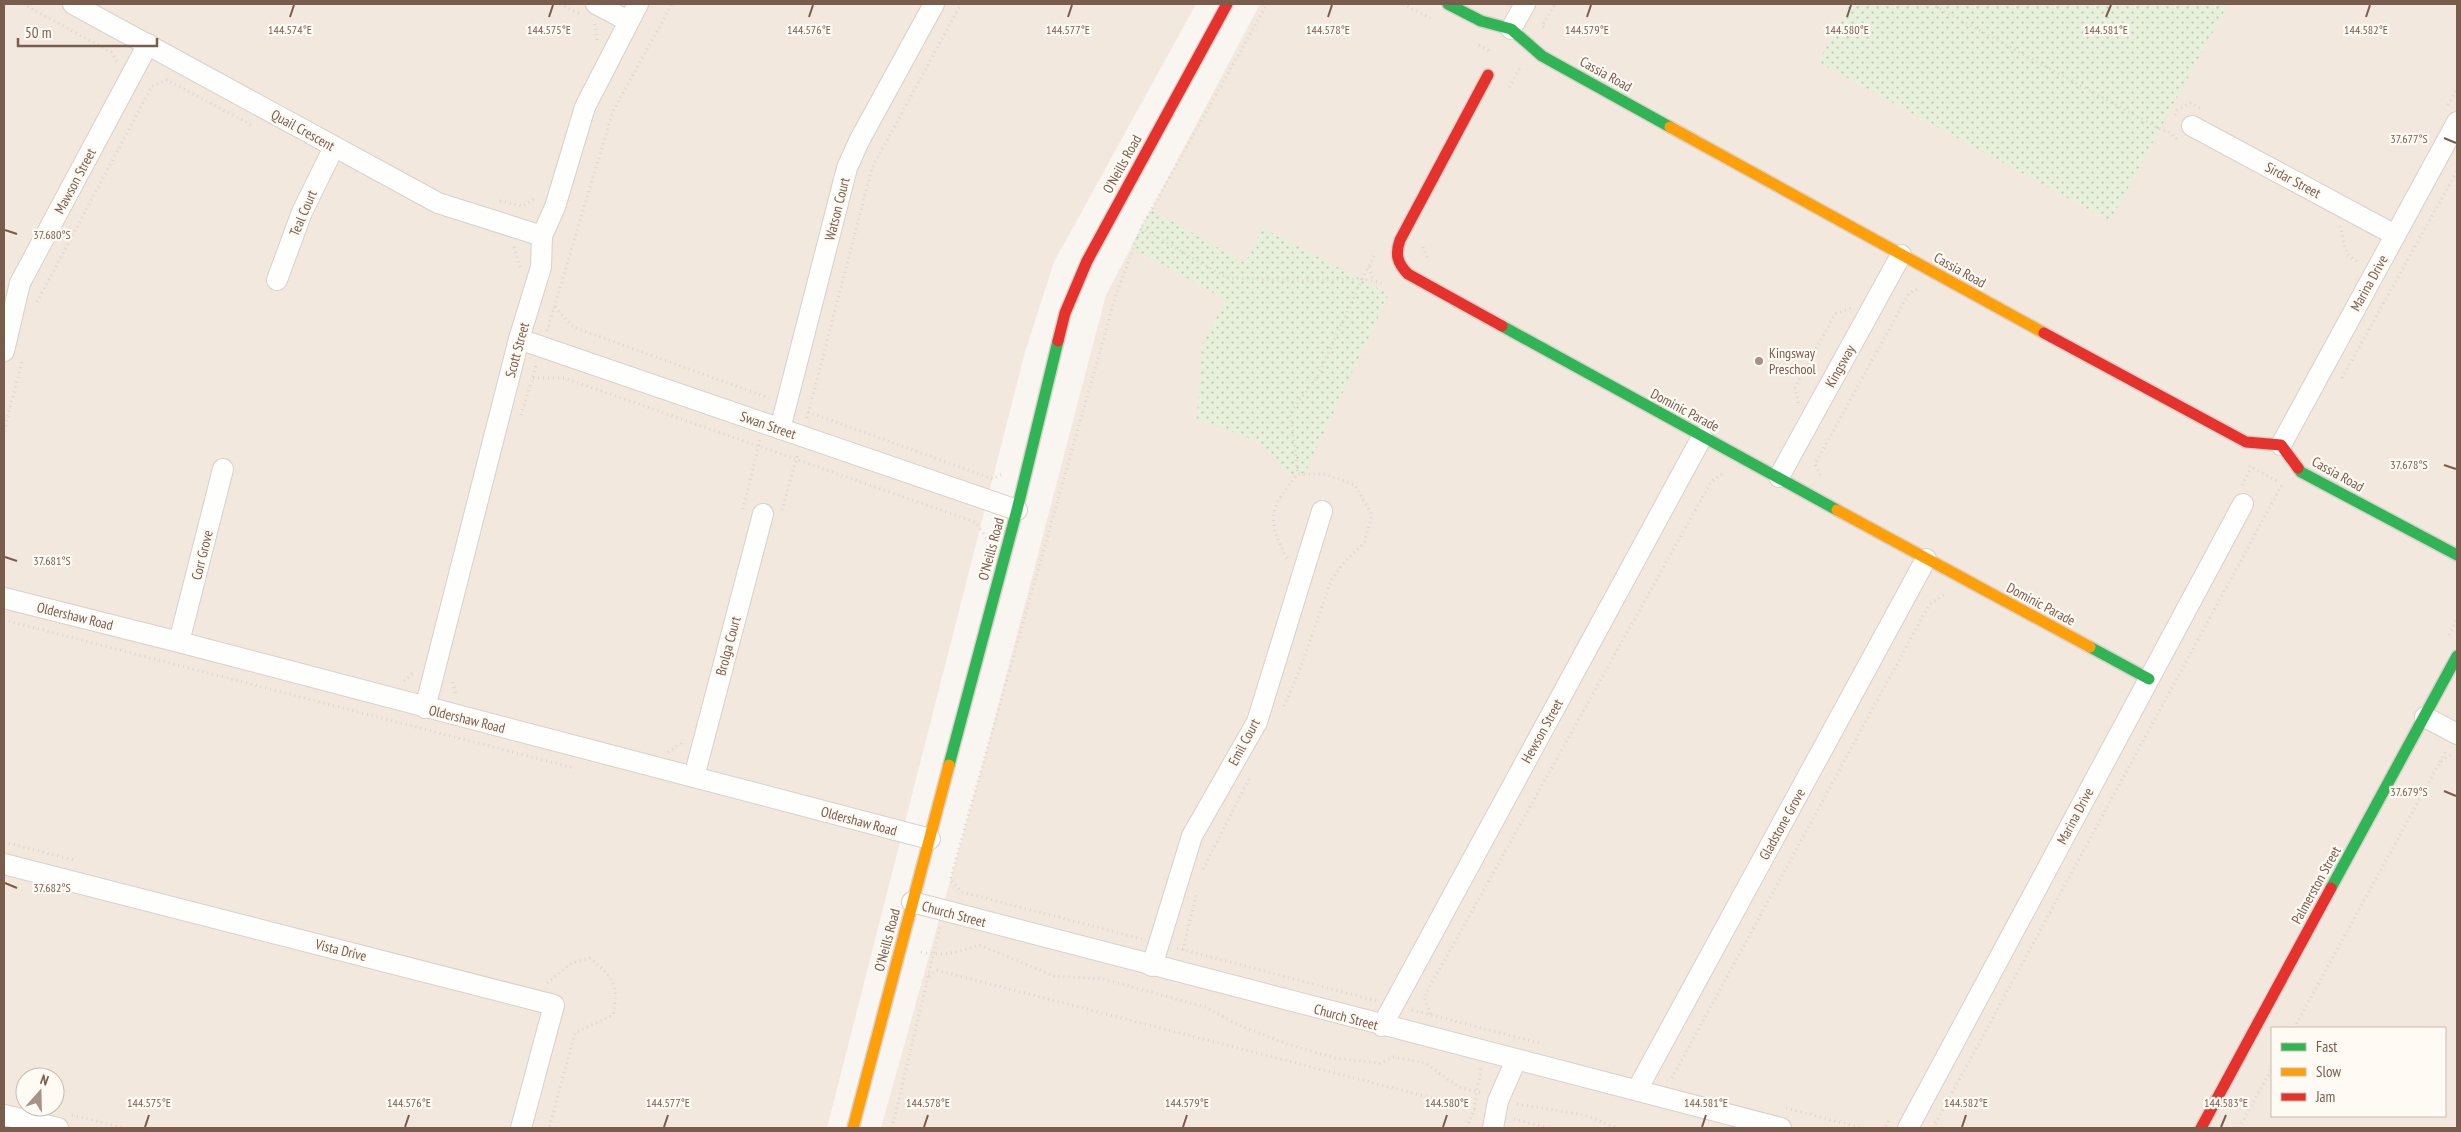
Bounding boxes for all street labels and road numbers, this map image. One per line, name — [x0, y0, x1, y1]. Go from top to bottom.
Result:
street label: Cassia Road — [1577, 52, 1635, 96]
street label: Quail Crescent — [268, 105, 338, 155]
street label: O'Neills Road — [1099, 132, 1145, 196]
street label: Mawson Street — [50, 145, 100, 217]
street label: Sirdar Street — [2262, 158, 2324, 202]
street label: Watson Court — [820, 175, 854, 242]
street label: Teal Court — [285, 187, 321, 239]
street label: Cassia Road — [1931, 248, 1989, 292]
street label: Marina Drive — [2346, 252, 2392, 314]
street label: Scott Street — [501, 320, 533, 380]
street label: Kingsway — [1821, 341, 1859, 390]
street label: Dominic Parade — [1648, 384, 1723, 436]
street label: Swan Street — [738, 407, 798, 443]
street label: Cassia Road — [2309, 452, 2367, 496]
street label: O'Neills Road — [974, 516, 1008, 582]
street label: Corr Grove — [187, 528, 217, 582]
street label: Dominic Parade — [2004, 578, 2079, 630]
street label: Oldershaw Road — [35, 598, 115, 634]
street label: Brolga Court — [711, 614, 745, 678]
street label: Hewson Street — [1517, 696, 1567, 766]
street label: Oldershaw Road — [427, 701, 507, 737]
street label: Emil Court — [1224, 715, 1264, 769]
street label: Marina Drive — [2053, 784, 2097, 847]
street label: Gladstone Grove — [1755, 785, 1809, 863]
street label: Oldershaw Road — [819, 802, 899, 840]
street label: Palmerston Street — [2287, 843, 2345, 927]
street label: Church Street — [920, 897, 988, 931]
street label: O'Neills Road — [870, 907, 904, 973]
street label: Vista Drive — [313, 935, 369, 965]
street label: Church Street — [1312, 1000, 1380, 1034]

